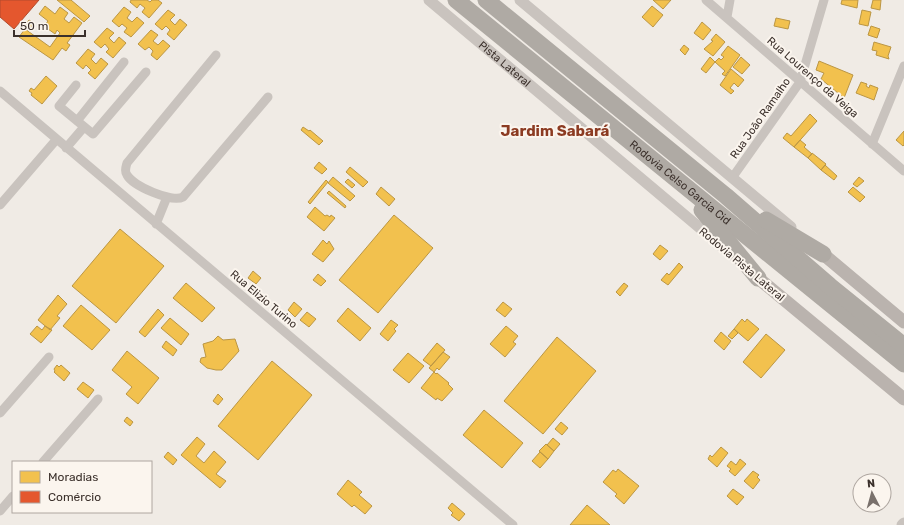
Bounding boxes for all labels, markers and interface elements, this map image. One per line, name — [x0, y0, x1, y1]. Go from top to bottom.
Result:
scale bar — [14, 12, 85, 38]
text: 50 m — [20, 19, 48, 33]
street label: Rua Lourenço da Veiga — [764, 34, 861, 121]
street label: Pista Lateral — [476, 39, 533, 90]
street label: Rua João Ramalho — [728, 75, 793, 161]
district label: Jardim Sabará — [501, 122, 610, 140]
street label: Rodovia Celso Garcia Cid — [627, 138, 733, 227]
street label: Rodovia Pista Lateral — [696, 225, 787, 304]
street label: Rua Elizio Turino — [228, 268, 300, 331]
legend — [12, 461, 152, 513]
text: Moradias — [48, 470, 98, 484]
north arrow — [852, 473, 892, 513]
text: N — [866, 477, 876, 490]
text: Comércio — [48, 490, 101, 504]

